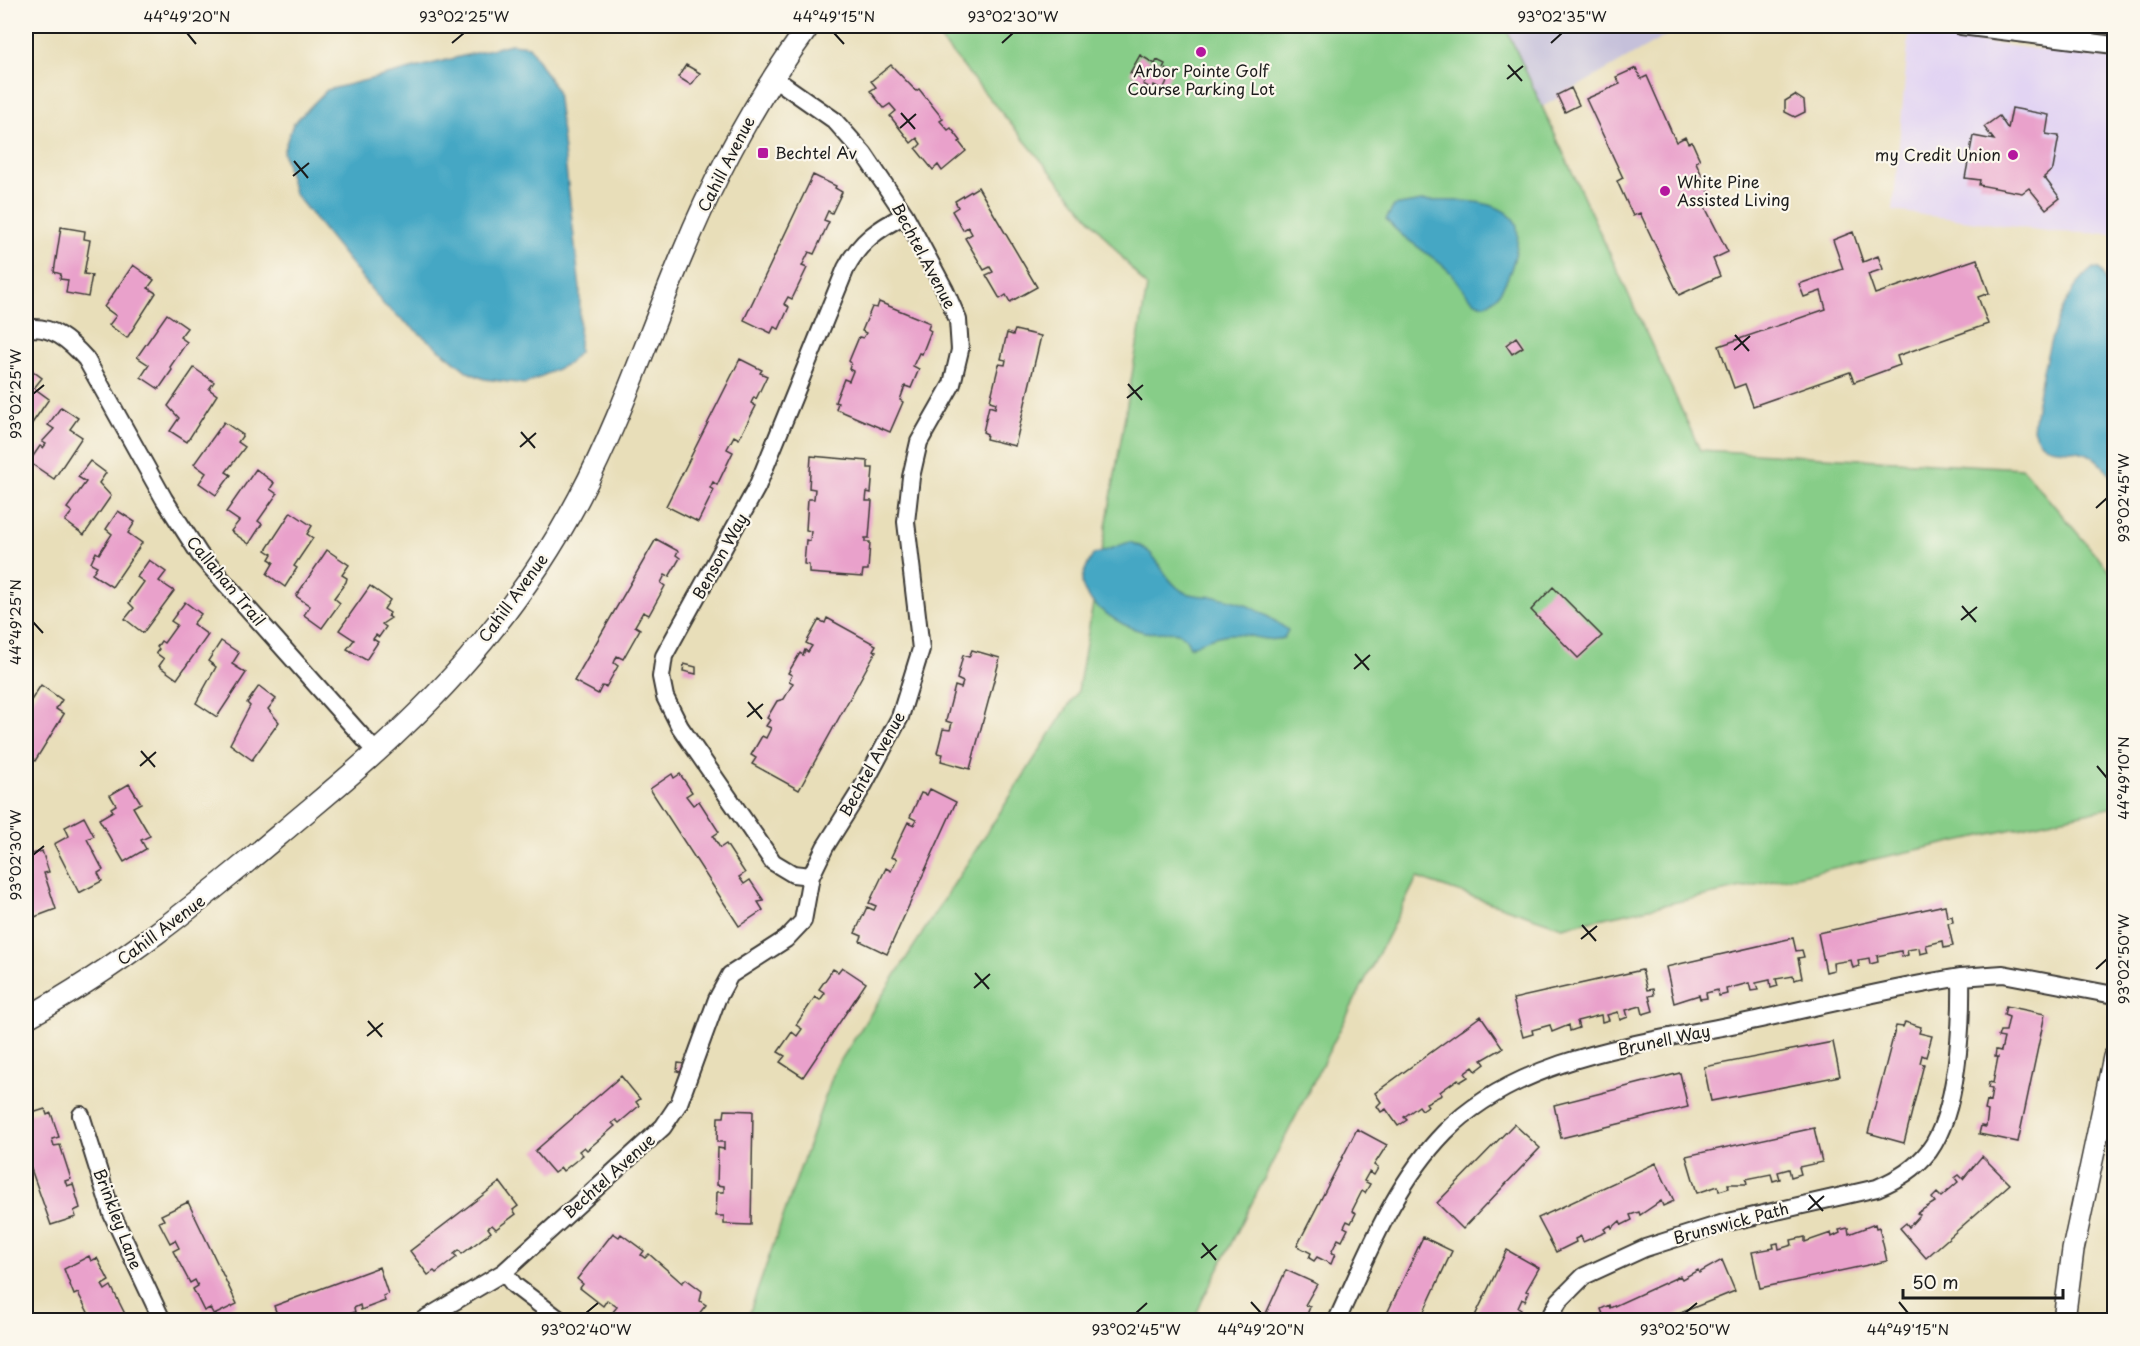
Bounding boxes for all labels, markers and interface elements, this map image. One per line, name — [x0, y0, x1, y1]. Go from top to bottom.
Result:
text: 44°49'20"N — [143, 4, 231, 27]
text: 93°02'25"W — [419, 4, 510, 27]
text: 44°49'15"N — [793, 4, 875, 27]
text: 93°02'30"W — [968, 4, 1059, 27]
text: 93°02'35"W — [1517, 4, 1607, 27]
marker: Arbor Pointe Golf Course Parking Lot — [1194, 45, 1208, 59]
place label: Arbor Pointe Golf Course Parking Lot — [1127, 58, 1275, 100]
street label: Cahill Avenue — [691, 111, 760, 216]
place label: Bechtel Av — [775, 140, 858, 164]
place label: my Credit Union — [1875, 142, 2001, 166]
marker: Bechtel Av — [756, 146, 770, 160]
marker: my Credit Union — [2006, 148, 2020, 162]
place label: White Pine Assisted Living — [1677, 169, 1790, 211]
marker: White Pine Assisted Living — [1658, 184, 1672, 198]
street label: Bechtel Avenue — [887, 198, 963, 313]
text: 93°02'25"W — [3, 348, 26, 439]
text: 93°02'45"W — [2111, 453, 2134, 543]
street label: Benson Way — [686, 508, 753, 603]
street label: Callahan Trail — [182, 530, 272, 631]
street label: Cahill Avenue — [472, 548, 553, 647]
text: 44°49'25"N — [3, 579, 26, 665]
street label: Bechtel Avenue — [832, 706, 910, 820]
text: 44°49'10"N — [2111, 736, 2134, 820]
text: 93°02'30"W — [3, 809, 26, 901]
street label: Cahill Avenue — [111, 888, 210, 970]
text: 93°02'50"W — [2111, 913, 2134, 1004]
street label: Brunell Way — [1615, 1017, 1712, 1061]
street label: Bechtel Avenue — [557, 1127, 660, 1223]
street label: Brinkley Lane — [89, 1165, 149, 1273]
street label: Brunswick Path — [1670, 1195, 1791, 1249]
scale bar — [1903, 1262, 2064, 1300]
text: 50 m — [1912, 1268, 1959, 1295]
text: 93°02'40"W — [541, 1317, 632, 1340]
text: 93°02'45"W — [1091, 1317, 1181, 1340]
text: 44°49'20"N — [1217, 1317, 1305, 1340]
text: 93°02'50"W — [1640, 1317, 1731, 1340]
text: 44°49'15"N — [1867, 1317, 1949, 1340]

